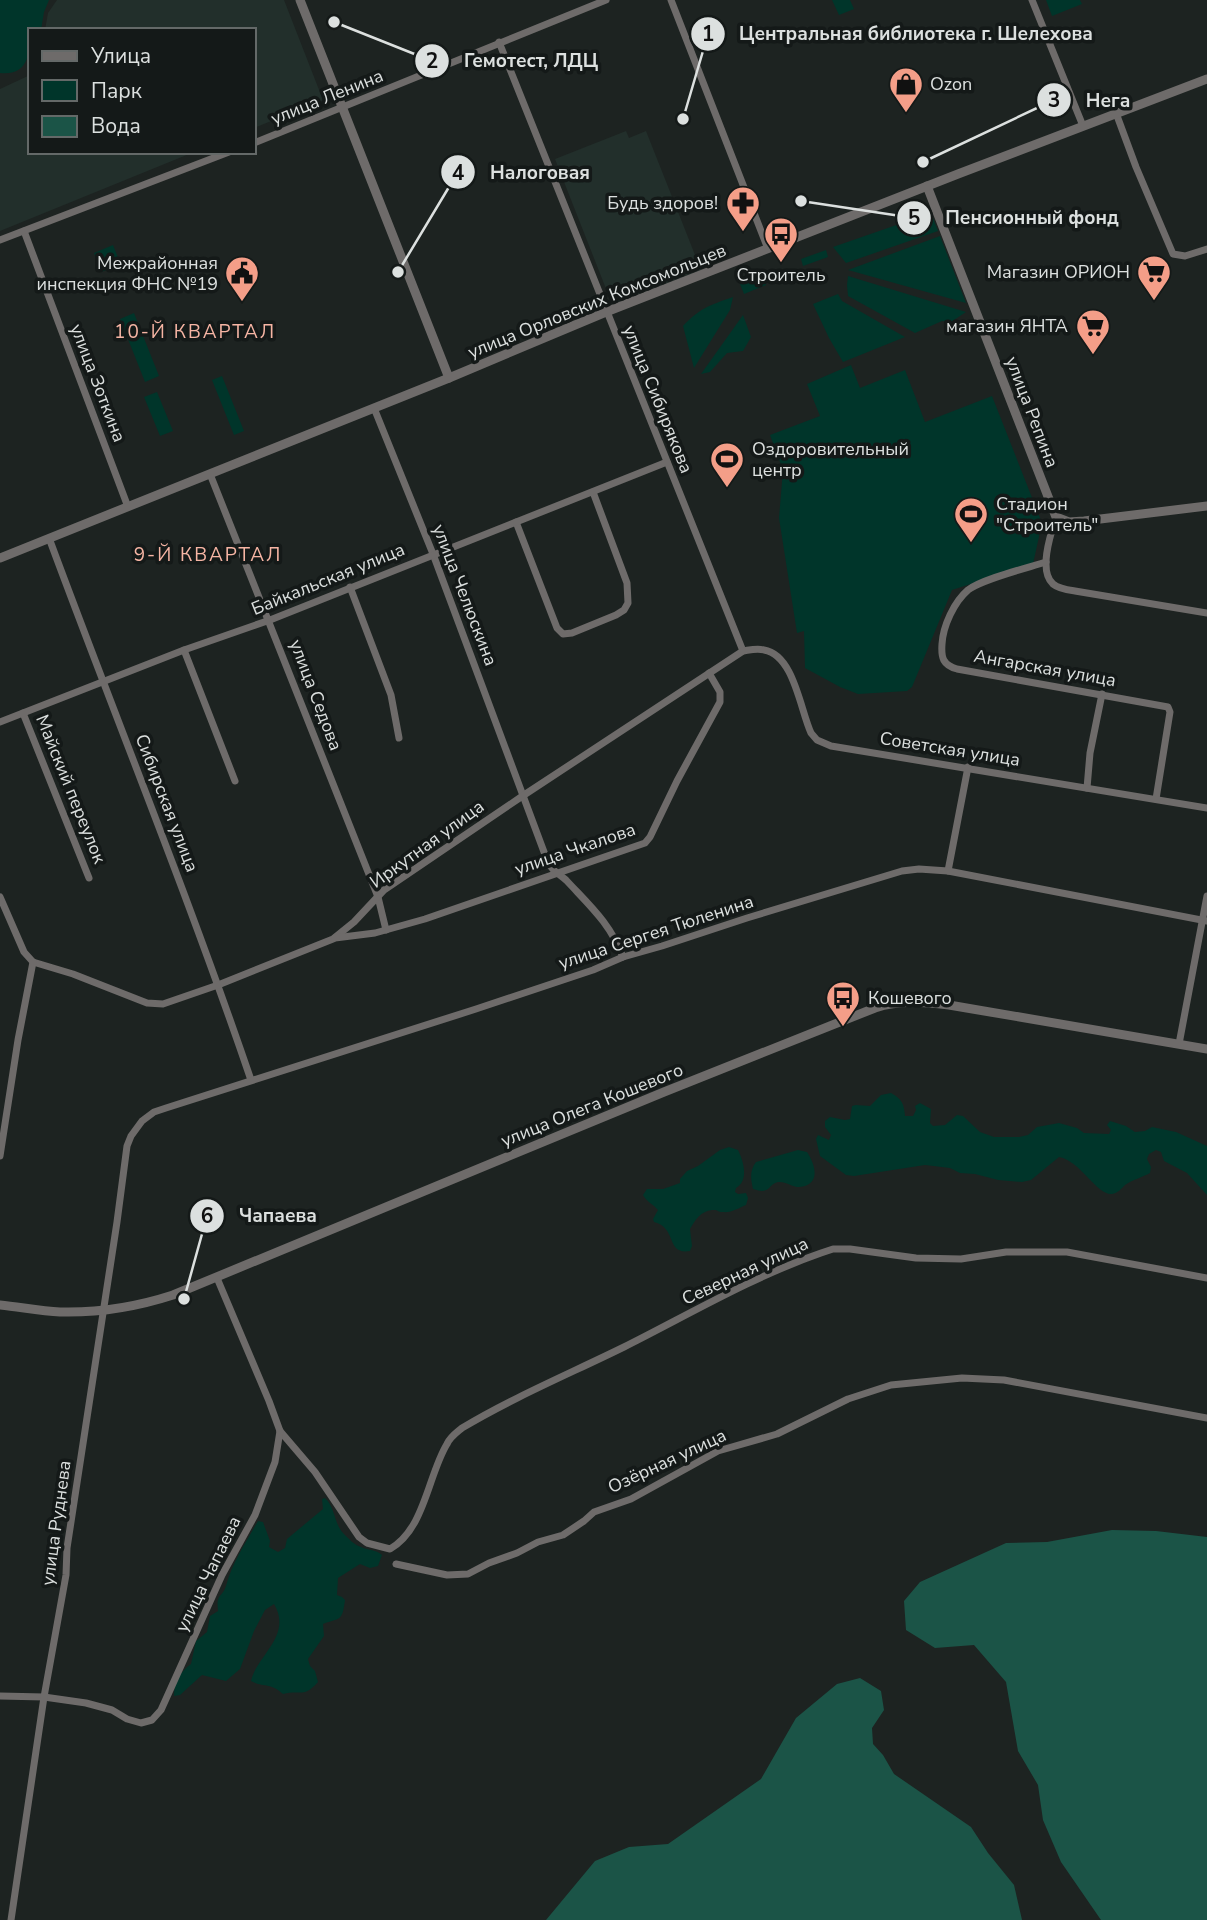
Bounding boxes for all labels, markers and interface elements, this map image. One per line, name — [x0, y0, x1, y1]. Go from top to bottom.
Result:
callout: Центральная библиотека г. Шелехова — [690, 14, 1107, 54]
text: 1 — [702, 20, 714, 48]
text: Центральная библиотека г. Шелехова — [739, 21, 1093, 47]
legend — [28, 28, 256, 154]
callout: Гемотест, ЛДЦ — [415, 41, 612, 81]
text: Улица — [90, 42, 151, 70]
text: 2 — [426, 47, 438, 75]
text: Гемотест, ЛДЦ — [464, 48, 599, 74]
street label: улица Ленина — [267, 64, 387, 130]
shop icon: Ozon — [887, 65, 925, 114]
place label: Ozon — [930, 72, 972, 96]
text: Парк — [91, 77, 143, 105]
callout: Нега — [1036, 80, 1144, 120]
text: 3 — [1048, 86, 1060, 114]
text: Нега — [1086, 88, 1130, 114]
text: Вода — [91, 112, 141, 140]
callout: Налоговая — [441, 152, 604, 192]
text: 4 — [452, 159, 465, 187]
text: Налоговая — [490, 160, 590, 186]
pharmacy icon: Будь здоров! — [724, 184, 762, 233]
place label: Будь здоров! — [607, 191, 718, 215]
callout: Пенсионный фонд — [896, 198, 1133, 238]
text: 5 — [908, 204, 920, 232]
text: Пенсионный фонд — [945, 205, 1119, 231]
bus stop icon: Строитель — [762, 215, 800, 264]
street label: улица Орловских Комсомольцев — [464, 238, 730, 364]
place label: Межрайонная инспекция ФНС №19 — [36, 251, 218, 296]
supermarket icon: Магазин ОРИОН — [1135, 253, 1173, 302]
public building icon: Межрайонная инспекция ФНС №19 — [223, 254, 261, 303]
place label: Магазин ОРИОН — [987, 260, 1130, 284]
place label: Строитель — [736, 263, 826, 287]
supermarket icon: магазин ЯНТА — [1074, 307, 1112, 356]
place label: магазин ЯНТА — [946, 314, 1068, 338]
district label: 10-Й КВАРТАЛ — [114, 319, 276, 345]
street label: улица Зоткина — [64, 320, 132, 446]
street label: улица Сибирякова — [617, 321, 699, 477]
street label: улица Репина — [1000, 353, 1064, 471]
place label: Оздоровительный центр — [752, 437, 909, 482]
sports icon: Оздоровительный центр — [708, 440, 746, 489]
place label: Стадион "Строитель" — [996, 492, 1098, 537]
sports icon: Стадион "Строитель" — [952, 495, 990, 544]
street label: улица Челюскина — [427, 521, 503, 669]
street label: Байкальская улица — [248, 537, 408, 621]
district label: 9-Й КВАРТАЛ — [134, 542, 282, 568]
street label: улица Седова — [284, 636, 348, 754]
street label: Ангарская улица — [972, 644, 1118, 692]
street label: Майский переулок — [30, 711, 112, 868]
street label: Советская улица — [878, 726, 1022, 772]
street label: Сибирская улица — [130, 730, 204, 876]
street label: Иркутная улица — [365, 794, 489, 894]
street label: улица Чкалова — [511, 817, 639, 881]
street label: улица Сергея Тюленина — [555, 889, 757, 975]
bus stop icon: Кошевого — [824, 979, 862, 1028]
place label: Кошевого — [868, 986, 952, 1010]
street label: улица Олега Кошевого — [497, 1057, 687, 1153]
callout: Чапаева — [190, 1196, 331, 1236]
text: 6 — [201, 1202, 213, 1230]
text: Чапаева — [239, 1203, 317, 1229]
street label: Северная улица — [678, 1231, 812, 1311]
street label: Озёрная улица — [604, 1423, 730, 1499]
street label: улица Руднева — [35, 1459, 77, 1587]
street label: улица Чапаева — [170, 1512, 246, 1636]

